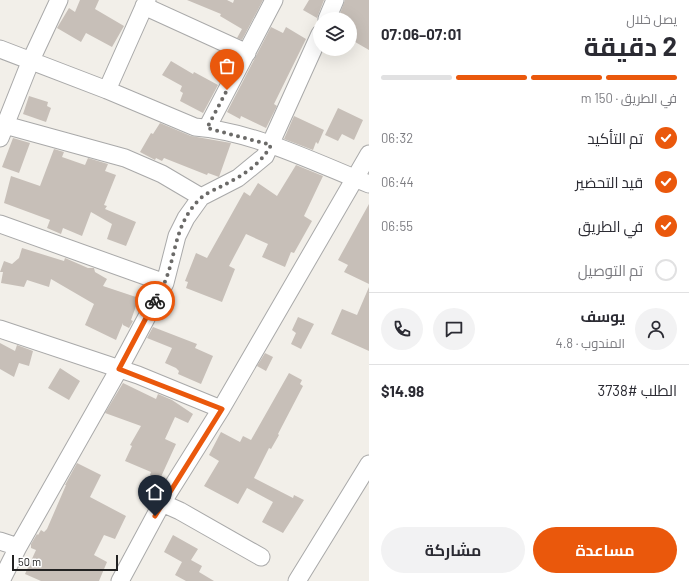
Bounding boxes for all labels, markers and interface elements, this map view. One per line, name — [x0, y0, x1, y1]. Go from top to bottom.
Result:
text: يصل خلال — [626, 11, 677, 27]
map controls — [313, 12, 357, 56]
button: layers — [313, 12, 357, 56]
text: 07:01–07:06 — [381, 25, 461, 43]
text: 2 دقيقة — [584, 30, 677, 61]
pin — [210, 49, 244, 90]
icon: bag — [216, 55, 238, 77]
text: في الطريق · 150 m — [581, 90, 677, 106]
icon: check — [655, 127, 677, 149]
text: تم التأكيد — [587, 129, 643, 147]
text: 06:32 — [381, 130, 413, 146]
icon: check — [655, 171, 677, 193]
text: قيد التحضير — [575, 173, 643, 191]
text: 06:44 — [381, 174, 414, 190]
icon: check — [655, 215, 677, 237]
text: في الطريق — [578, 217, 643, 235]
text: 06:55 — [381, 218, 413, 234]
text: تم التوصيل — [578, 261, 643, 279]
courier — [135, 281, 175, 321]
icon: bike — [144, 290, 166, 312]
text: يوسف — [580, 307, 625, 325]
button: phone — [381, 308, 423, 350]
button: chat — [433, 308, 475, 350]
button: person — [635, 308, 677, 350]
text: المندوب · 4.8 — [556, 335, 625, 351]
text: الطلب #3738 — [597, 381, 677, 399]
text: $14.98 — [381, 382, 424, 400]
pin — [138, 475, 172, 516]
icon: home — [144, 481, 166, 503]
button: مشاركة — [381, 527, 525, 573]
button: مساعدة — [533, 527, 677, 573]
scale bar — [12, 553, 118, 572]
text: 50 m — [18, 555, 41, 568]

